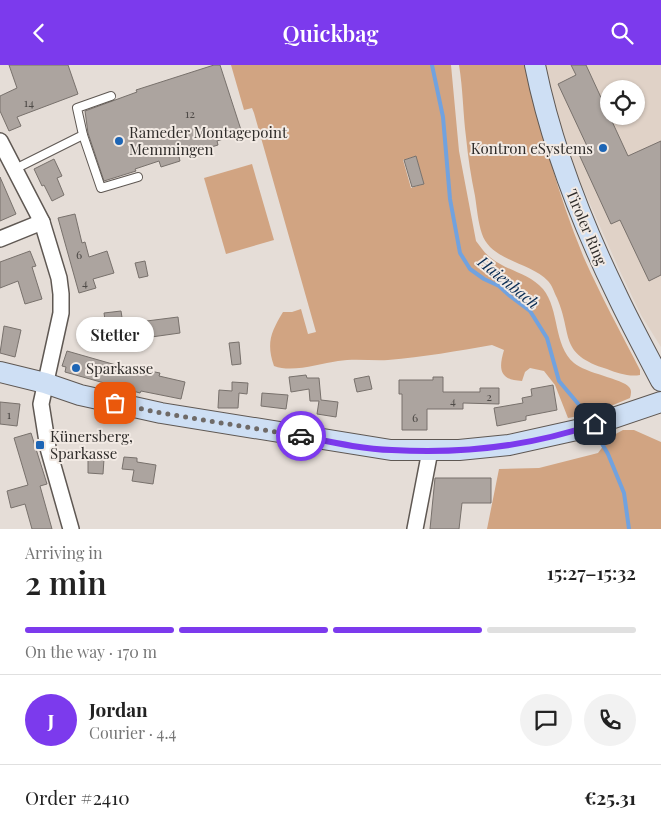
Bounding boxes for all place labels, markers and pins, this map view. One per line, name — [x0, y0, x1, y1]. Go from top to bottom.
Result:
place label: Rameder Montagepoint Memmingen — [129, 122, 288, 159]
marker: Rameder Montagepoint Memmingen — [113, 135, 125, 147]
place label: Kontron eSystems — [471, 138, 593, 158]
marker: Kontron eSystems — [597, 142, 609, 154]
callout: Stetter — [76, 318, 154, 353]
place label: Sparkasse — [86, 358, 153, 378]
marker: Sparkasse — [70, 362, 82, 374]
pin — [94, 382, 136, 424]
pin — [574, 403, 616, 445]
place label: Künersberg, Sparkasse — [50, 426, 133, 463]
marker: Künersberg, Sparkasse — [34, 439, 46, 451]

